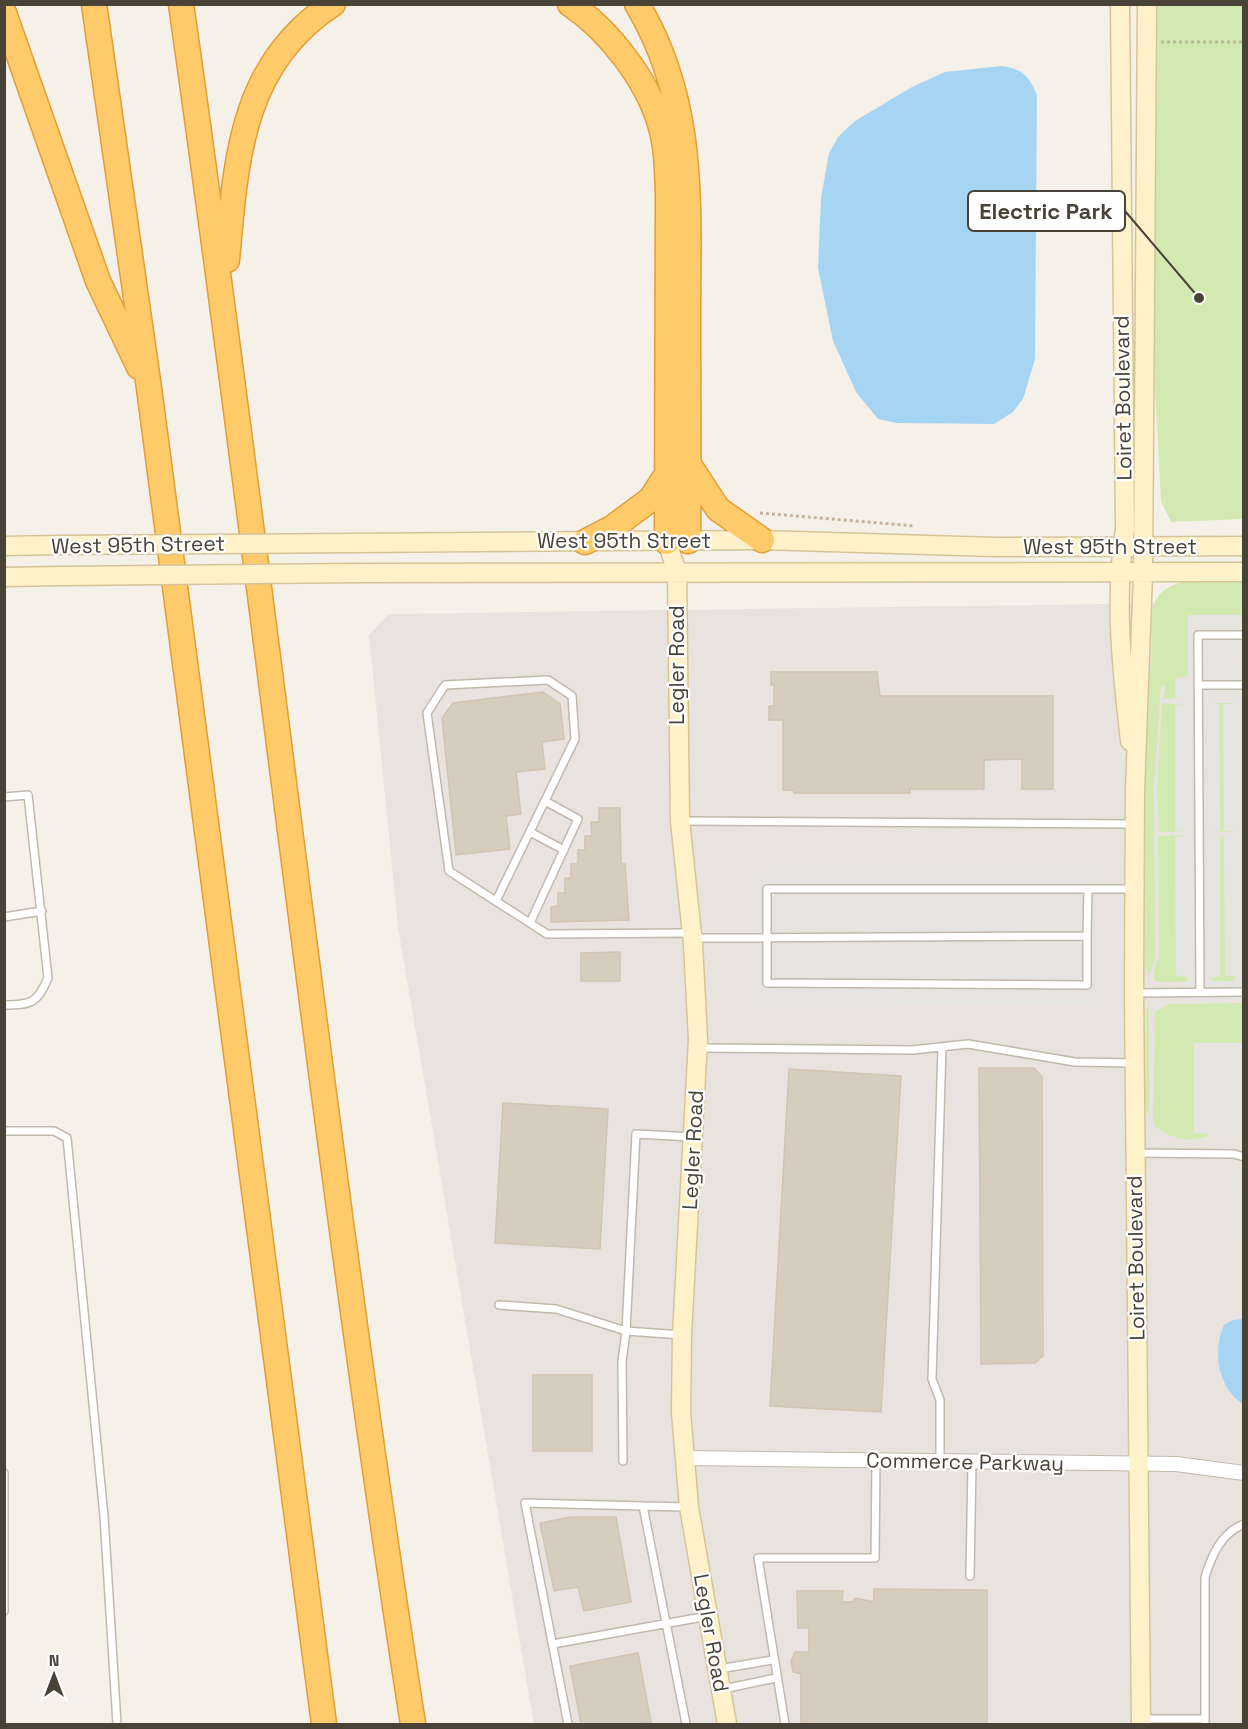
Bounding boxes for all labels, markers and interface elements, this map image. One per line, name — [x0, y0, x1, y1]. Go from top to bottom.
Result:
callout: Electric Park — [968, 191, 1125, 231]
text: Electric Park — [979, 197, 1113, 225]
street label: Loiret Boulevard — [1108, 315, 1137, 481]
street label: West 95th Street — [537, 527, 711, 554]
street label: West 95th Street — [51, 529, 225, 560]
street label: West 95th Street — [1023, 533, 1197, 560]
street label: Legler Road — [663, 605, 690, 725]
street label: Legler Road — [676, 1089, 709, 1210]
street label: Loiret Boulevard — [1121, 1175, 1150, 1341]
street label: Commerce Parkway — [866, 1446, 1064, 1477]
street label: Legler Road — [688, 1572, 735, 1694]
north arrow — [24, 1645, 84, 1705]
text: N — [49, 1650, 59, 1671]

